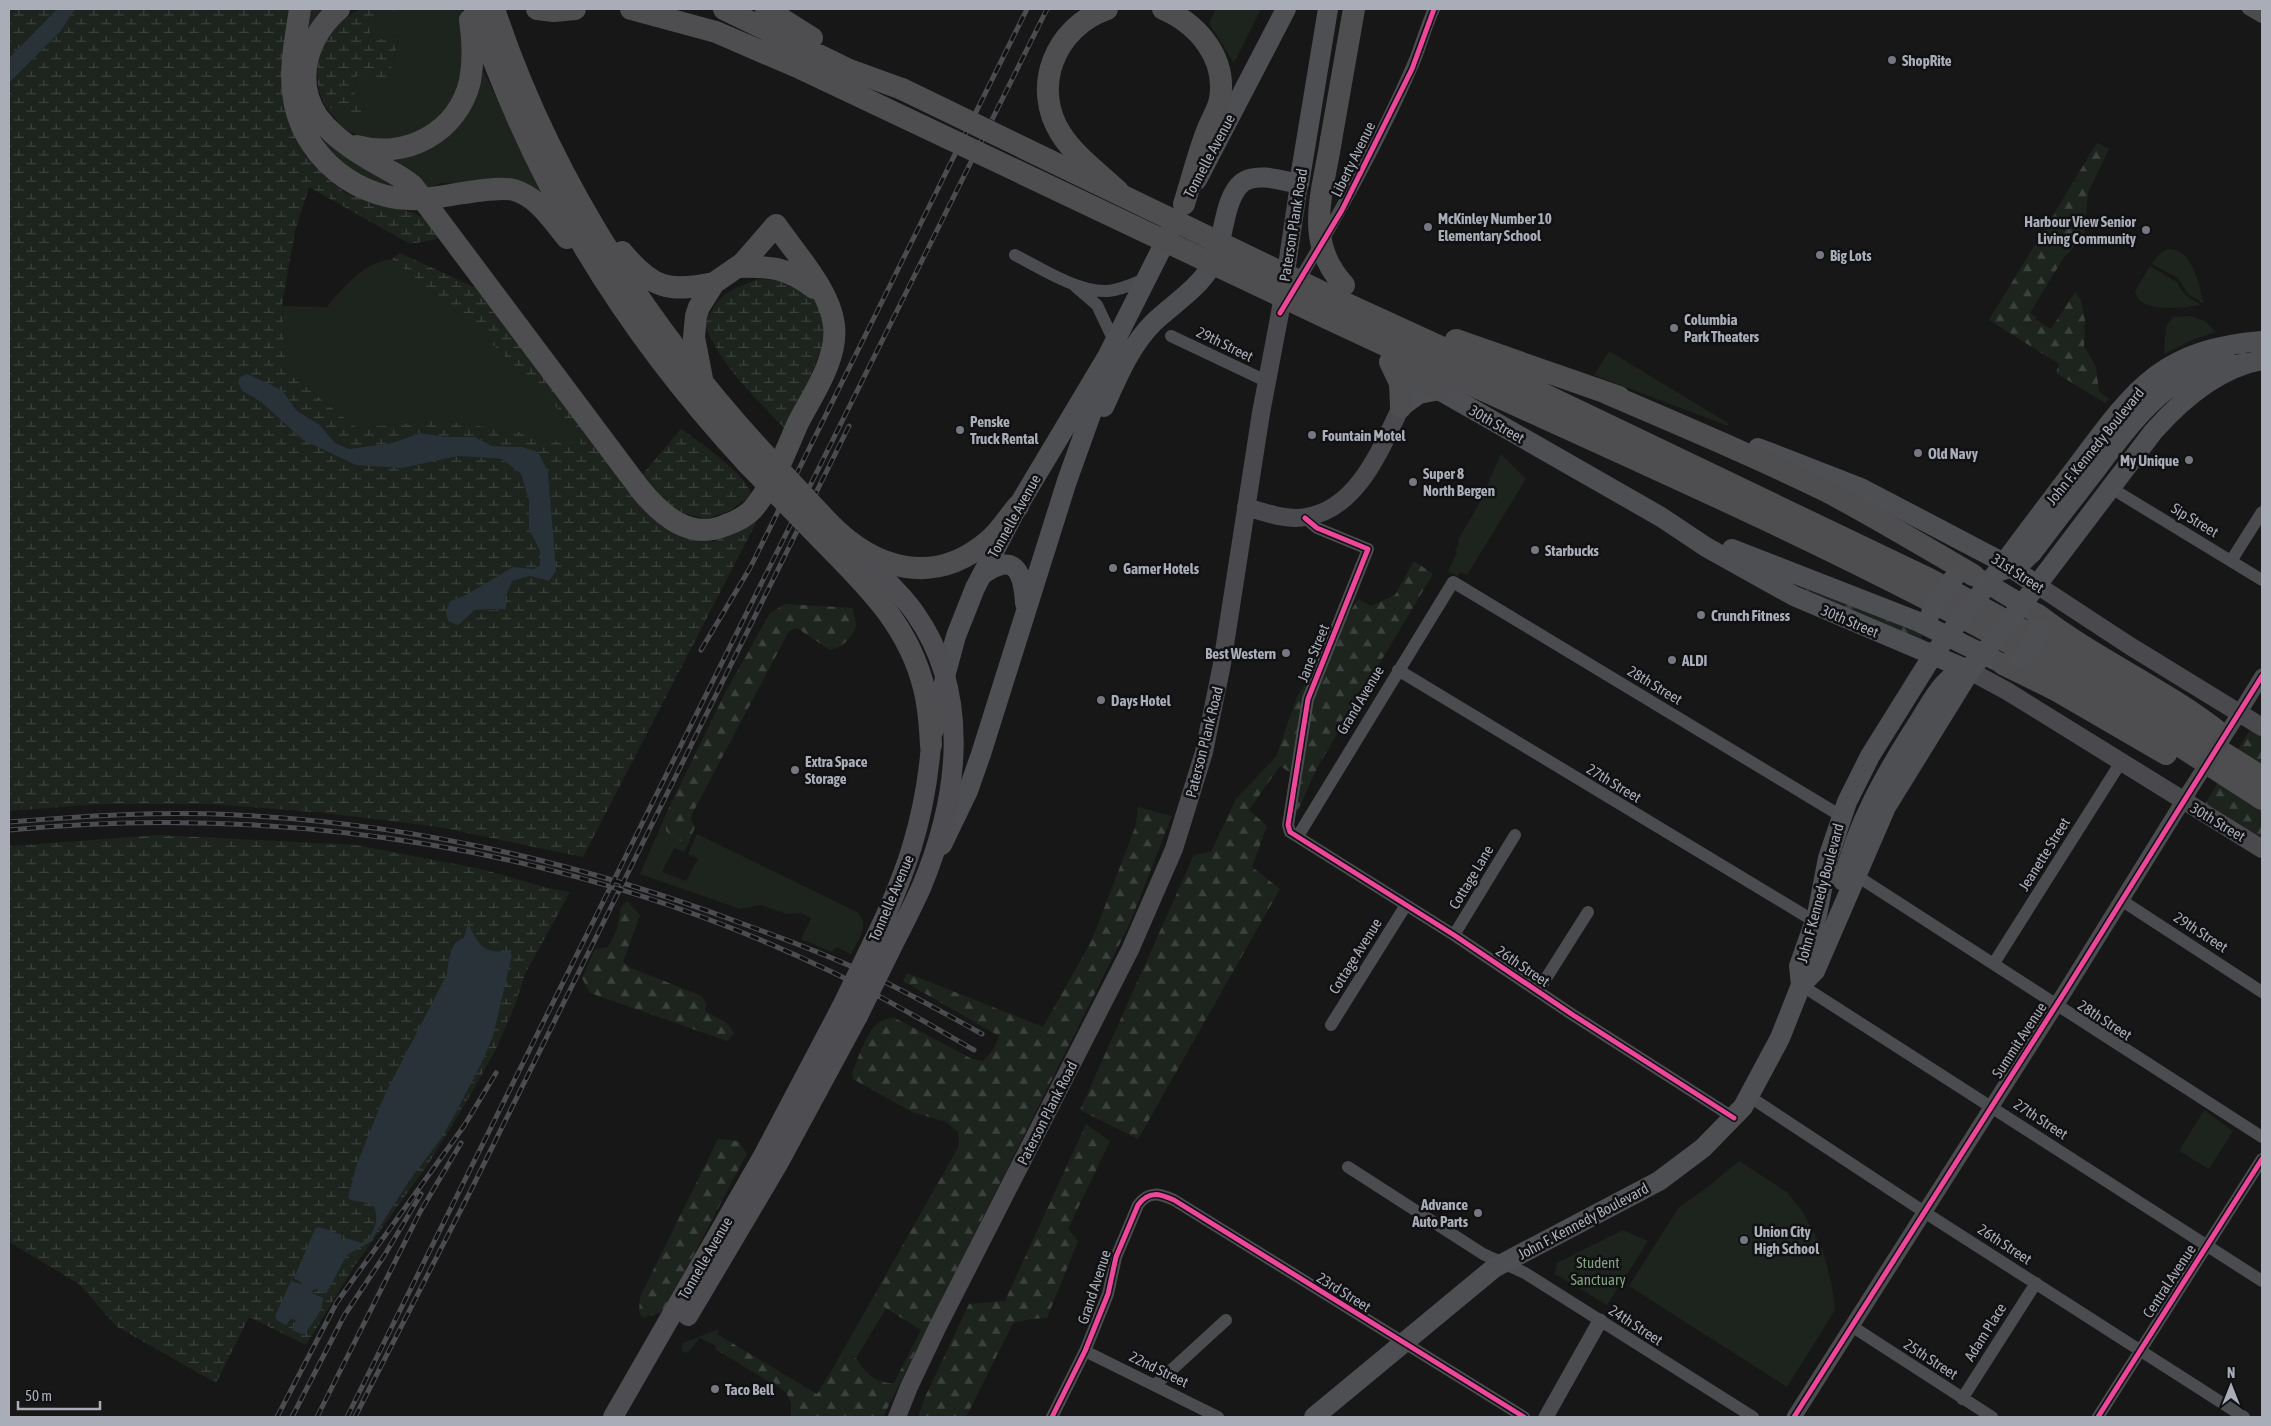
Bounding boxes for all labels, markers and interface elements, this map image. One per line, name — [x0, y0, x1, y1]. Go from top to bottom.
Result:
place label: ShopRite — [1902, 52, 1952, 69]
marker: ShopRite — [1886, 54, 1898, 66]
street label: Tonnelle Avenue — [1180, 111, 1238, 201]
street label: Liberty Avenue — [1327, 118, 1379, 199]
street label: Paterson Plank Road — [1276, 167, 1310, 283]
place label: McKinley Number 10 Elementary School — [1438, 210, 1552, 244]
place label: Harbour View Senior Living Community — [2024, 213, 2137, 247]
marker: McKinley Number 10 Elementary School — [1422, 221, 1434, 233]
marker: Harbour View Senior Living Community — [2140, 224, 2152, 236]
place label: Big Lots — [1830, 247, 1872, 264]
marker: Big Lots — [1814, 249, 1826, 261]
place label: Columbia Park Theaters — [1684, 311, 1760, 345]
marker: Columbia Park Theaters — [1668, 322, 1680, 334]
street label: 29th Street — [1194, 323, 1256, 365]
street label: John F. Kennedy Boulevard — [2043, 384, 2147, 508]
street label: 30th Street — [1466, 401, 1528, 447]
place label: Penske Truck Rental — [970, 413, 1039, 447]
marker: Penske Truck Rental — [954, 424, 966, 436]
place label: Fountain Motel — [1322, 427, 1406, 444]
marker: Fountain Motel — [1306, 429, 1318, 441]
place label: Old Navy — [1928, 445, 1979, 462]
marker: Old Navy — [1912, 447, 1924, 459]
place label: My Unique — [2120, 452, 2179, 469]
marker: My Unique — [2183, 454, 2195, 466]
place label: Super 8 North Bergen — [1423, 465, 1495, 499]
street label: Tonnelle Avenue — [984, 471, 1044, 560]
marker: Super 8 North Bergen — [1407, 476, 1419, 488]
street label: Sip Street — [2168, 499, 2222, 541]
place label: Starbucks — [1545, 542, 1600, 559]
marker: Starbucks — [1529, 544, 1541, 556]
street label: 31st Street — [1989, 550, 2047, 596]
place label: Garner Hotels — [1123, 560, 1200, 577]
marker: Garner Hotels — [1107, 562, 1119, 574]
street label: 30th Street — [1819, 601, 1881, 641]
place label: Crunch Fitness — [1711, 607, 1791, 624]
marker: Crunch Fitness — [1695, 609, 1707, 621]
street label: Jane Street — [1294, 622, 1332, 684]
place label: Best Western — [1205, 645, 1276, 662]
marker: Best Western — [1280, 647, 1292, 659]
place label: ALDI — [1681, 652, 1708, 669]
marker: ALDI — [1666, 654, 1678, 666]
street label: Grand Avenue — [1333, 662, 1387, 737]
street label: 28th Street — [1625, 662, 1685, 708]
street label: Paterson Plank Road — [1182, 685, 1226, 799]
place label: Days Hotel — [1111, 692, 1172, 709]
marker: Days Hotel — [1095, 694, 1107, 706]
place label: Extra Space Storage — [805, 753, 868, 787]
street label: 27th Street — [1584, 760, 1644, 806]
marker: Extra Space Storage — [789, 764, 801, 776]
street label: 30th Street — [2188, 799, 2248, 845]
street label: Jeanette Street — [2015, 814, 2073, 894]
street label: John F Kennedy Boulevard — [1793, 822, 1847, 964]
street label: Cottage Lane — [1445, 842, 1497, 912]
street label: Tonnelle Avenue — [865, 852, 917, 944]
street label: 29th Street — [2171, 908, 2231, 956]
street label: Cottage Avenue — [1325, 915, 1385, 997]
street label: 26th Street — [1493, 942, 1553, 990]
street label: 28th Street — [2075, 996, 2135, 1044]
street label: Summit Avenue — [1988, 999, 2050, 1081]
street label: Paterson Plank Road — [1014, 1058, 1080, 1168]
street label: 27th Street — [2011, 1095, 2071, 1143]
street label: John F. Kennedy Boulevard — [1515, 1179, 1651, 1263]
place label: Advance Auto Parts — [1411, 1196, 1469, 1230]
marker: Advance Auto Parts — [1472, 1207, 1484, 1219]
street label: Tonnelle Avenue — [675, 1214, 736, 1302]
street label: 26th Street — [1975, 1220, 2035, 1268]
place label: Union City High School — [1754, 1223, 1820, 1257]
marker: Union City High School — [1738, 1234, 1750, 1246]
street label: Central Avenue — [2139, 1241, 2199, 1321]
street label: Grand Avenue — [1074, 1248, 1114, 1326]
park label: Student Sanctuary — [1570, 1254, 1626, 1288]
street label: 23rd Street — [1314, 1269, 1374, 1315]
street label: Adam Place — [1961, 1300, 2010, 1364]
street label: 24th Street — [1606, 1301, 1666, 1349]
street label: 25th Street — [1901, 1335, 1961, 1383]
street label: 22nd Street — [1127, 1347, 1191, 1391]
north arrow — [2206, 1361, 2256, 1411]
text: N — [2227, 1365, 2235, 1381]
scale bar — [18, 1378, 100, 1410]
place label: Taco Bell — [725, 1381, 775, 1398]
marker: Taco Bell — [709, 1383, 721, 1395]
text: 50 m — [25, 1387, 52, 1404]

